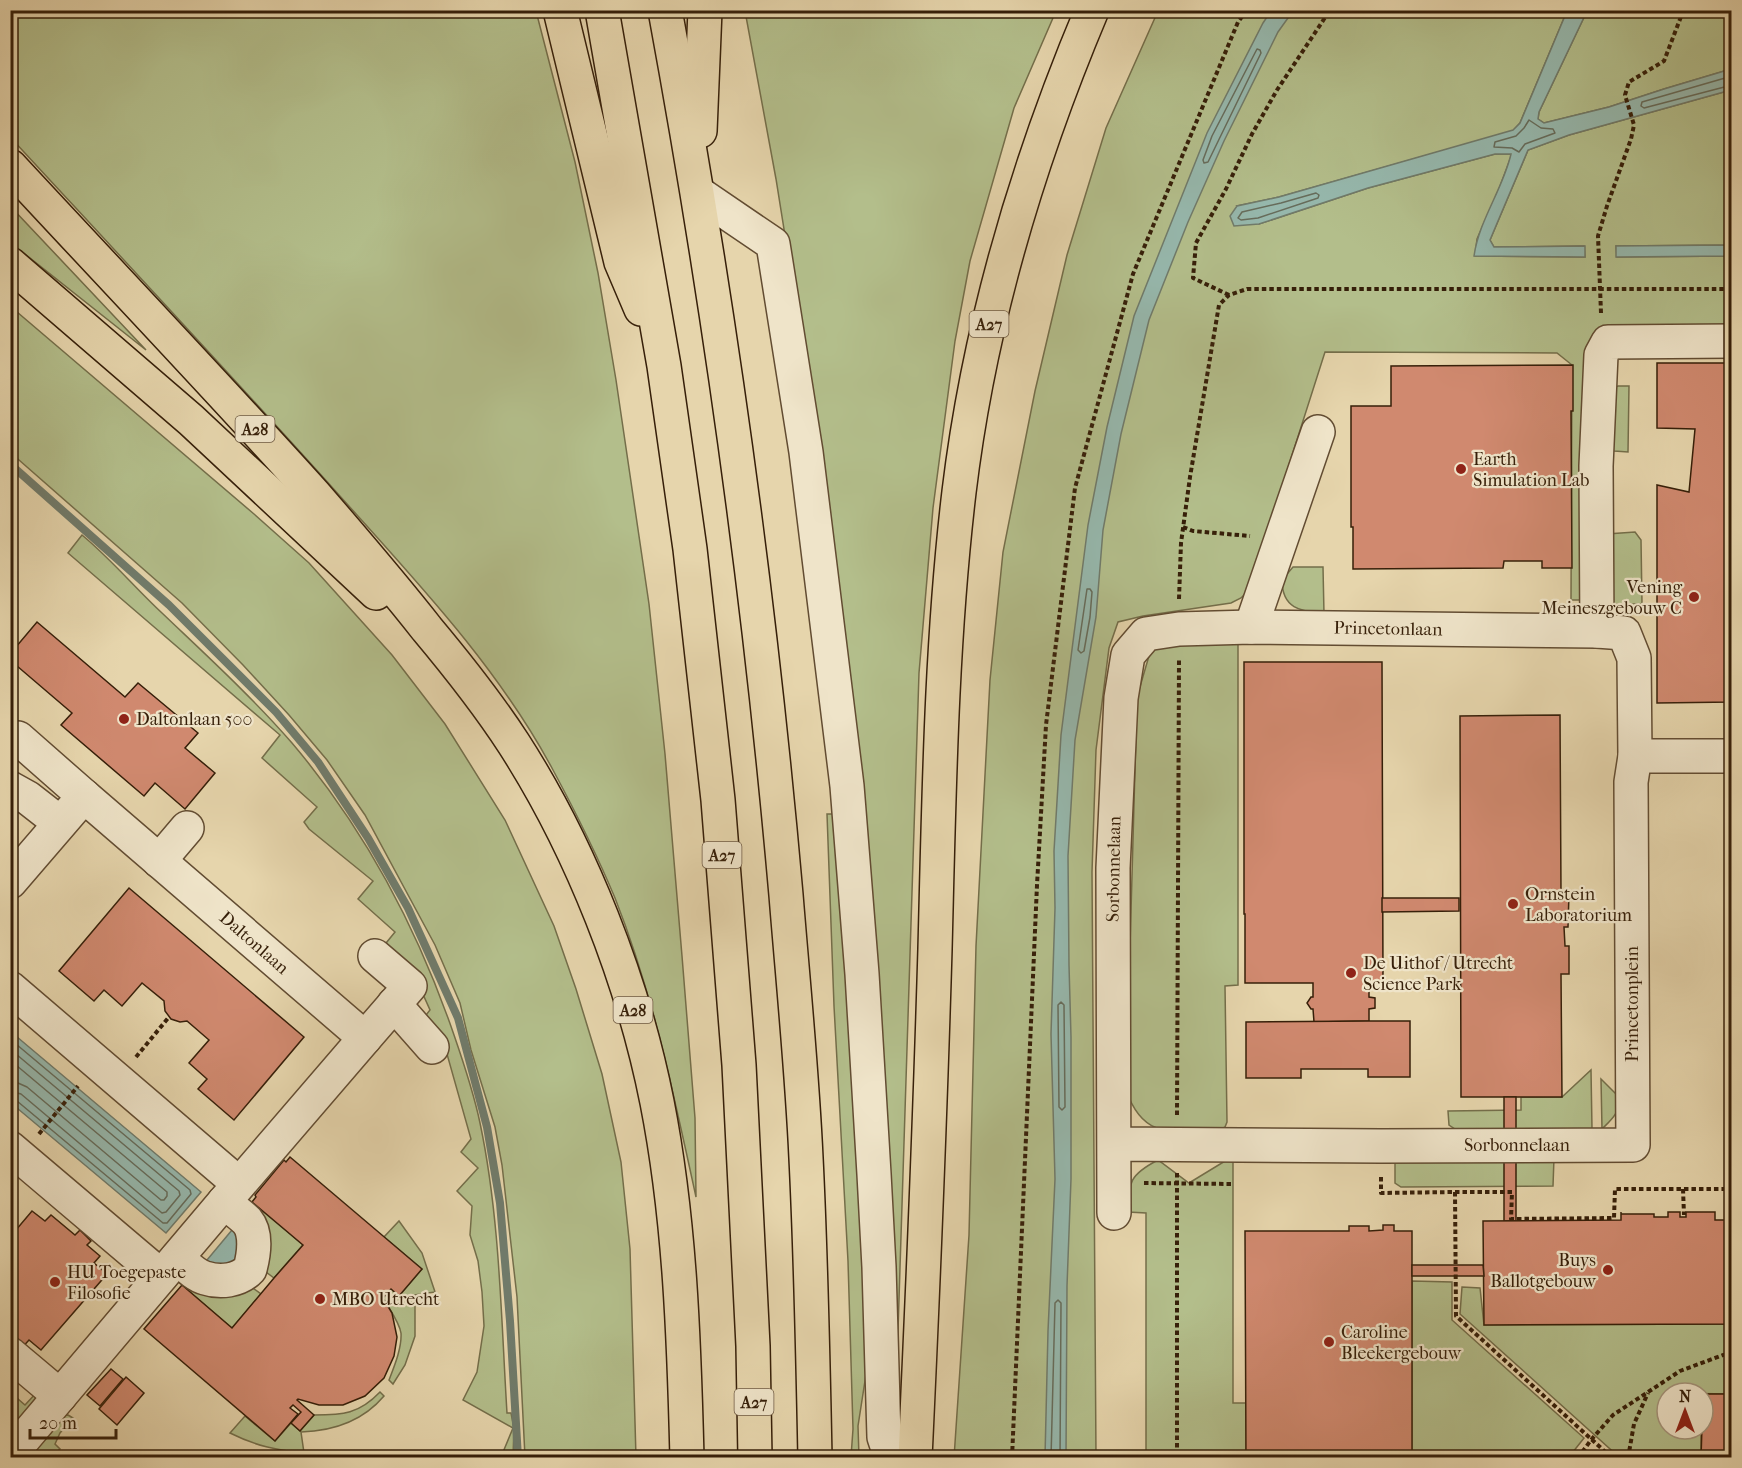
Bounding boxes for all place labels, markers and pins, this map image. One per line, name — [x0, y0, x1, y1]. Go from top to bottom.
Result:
place label: Earth Simulation Lab — [1473, 449, 1589, 491]
marker: Earth Simulation Lab — [1454, 462, 1468, 476]
place label: Vening Meineszgebouw C — [1541, 577, 1682, 619]
marker: Vening Meineszgebouw C — [1687, 590, 1701, 604]
place label: Daltonlaan 500 — [136, 709, 252, 730]
marker: Daltonlaan 500 — [117, 712, 131, 726]
place label: Ornstein Laboratorium — [1525, 884, 1632, 926]
marker: Ornstein Laboratorium — [1506, 897, 1520, 911]
place label: De Uithof / Utrecht Science Park — [1363, 953, 1514, 995]
marker: De Uithof / Utrecht Science Park — [1344, 966, 1358, 980]
place label: Buys Ballotgebouw — [1490, 1250, 1597, 1292]
place label: HU Toegepaste Filosofie — [67, 1262, 186, 1304]
marker: Buys Ballotgebouw — [1601, 1263, 1615, 1277]
marker: HU Toegepaste Filosofie — [48, 1275, 62, 1289]
place label: MBO Utrecht — [332, 1289, 440, 1310]
marker: MBO Utrecht — [313, 1292, 327, 1306]
place label: Caroline Bleekergebouw — [1341, 1322, 1462, 1364]
marker: Caroline Bleekergebouw — [1322, 1335, 1336, 1349]

